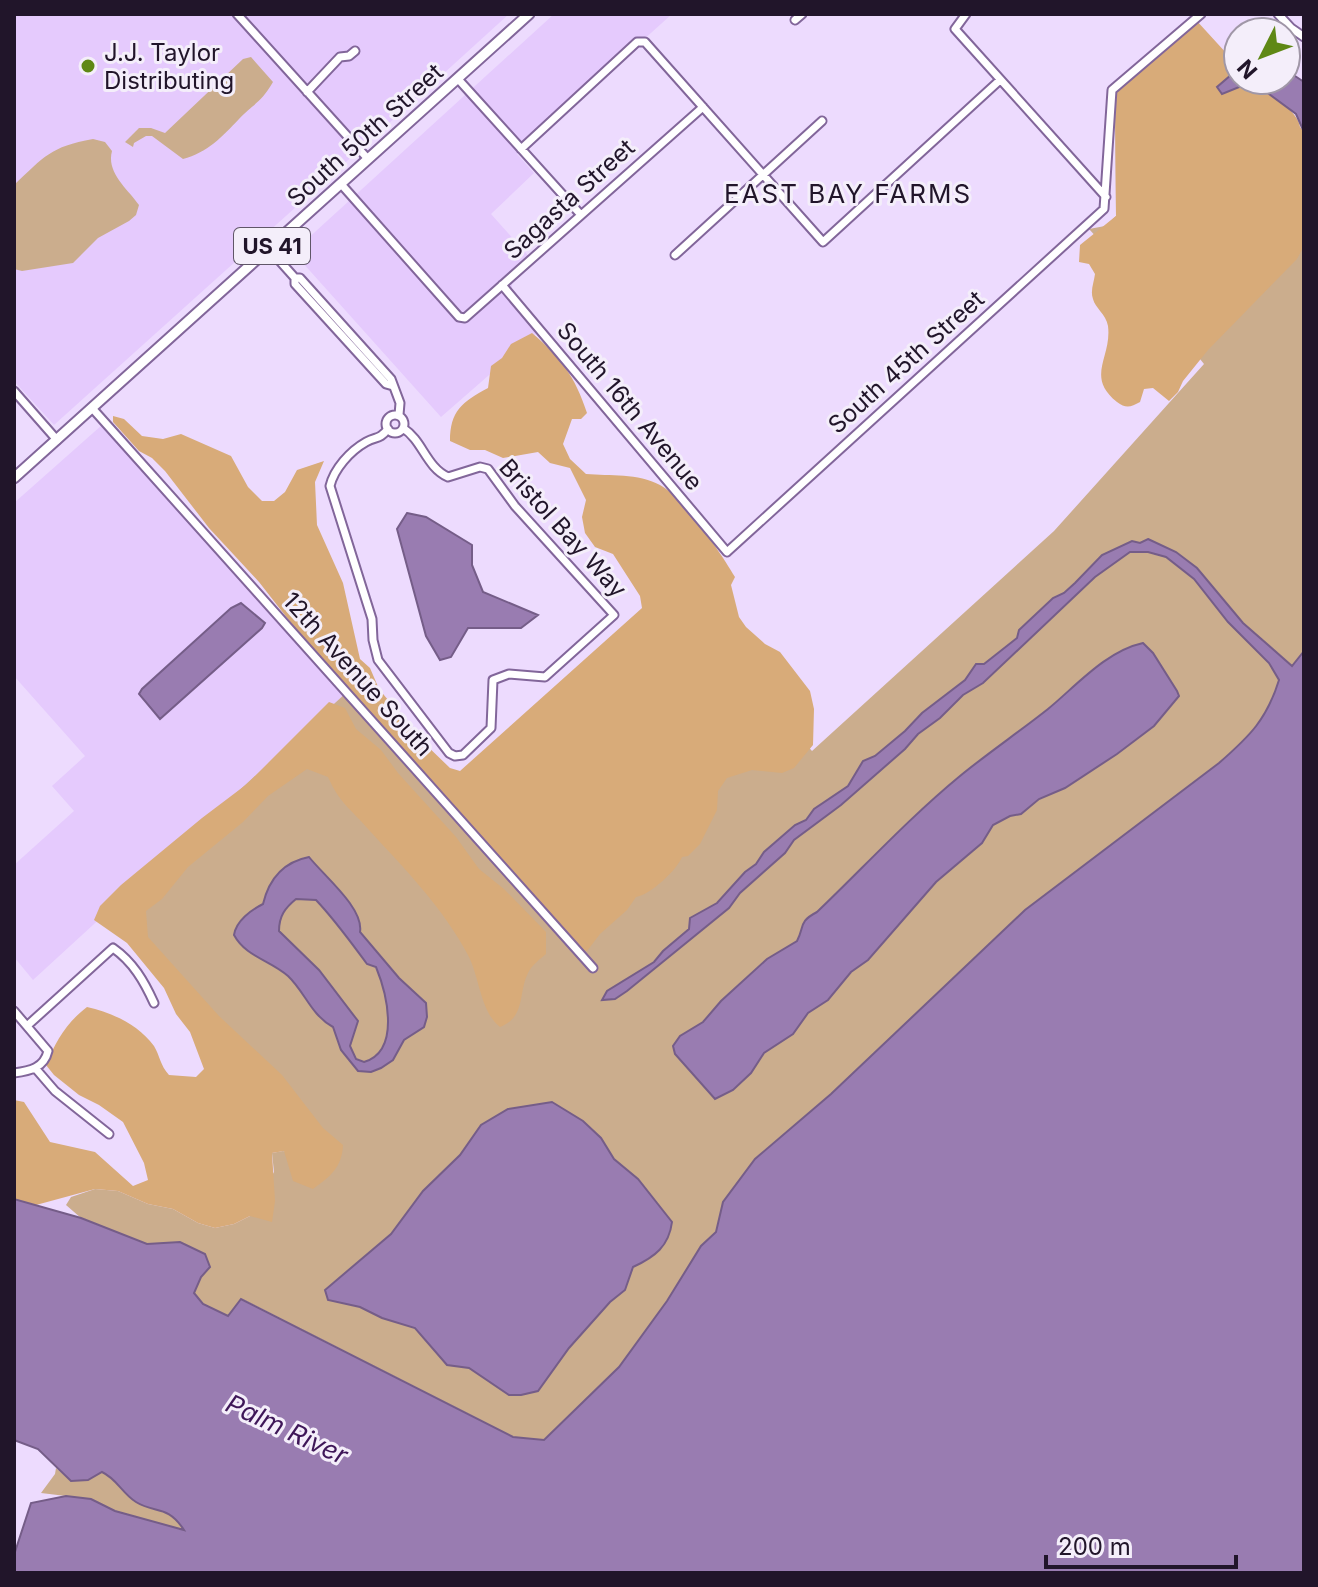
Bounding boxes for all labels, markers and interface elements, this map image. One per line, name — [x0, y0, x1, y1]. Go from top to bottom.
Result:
north arrow — [1222, 16, 1302, 96]
place label: J.J. Taylor Distributing — [104, 38, 234, 95]
text: N — [1232, 54, 1262, 84]
marker: J.J. Taylor Distributing — [79, 57, 97, 75]
street label: South 50th Street — [281, 57, 449, 212]
street label: Sagasta Street — [498, 133, 640, 265]
district label: EAST BAY FARMS — [724, 178, 972, 209]
road number: US 41 — [234, 228, 310, 264]
street label: South 45th Street — [822, 284, 990, 439]
street label: South 16th Avenue — [551, 316, 709, 496]
street label: Bristol Bay Way — [493, 453, 633, 603]
street label: 12th Avenue South — [277, 586, 439, 762]
water label: Palm River — [221, 1387, 354, 1471]
scale bar — [1046, 1519, 1236, 1569]
text: 200 m — [1058, 1532, 1131, 1561]

